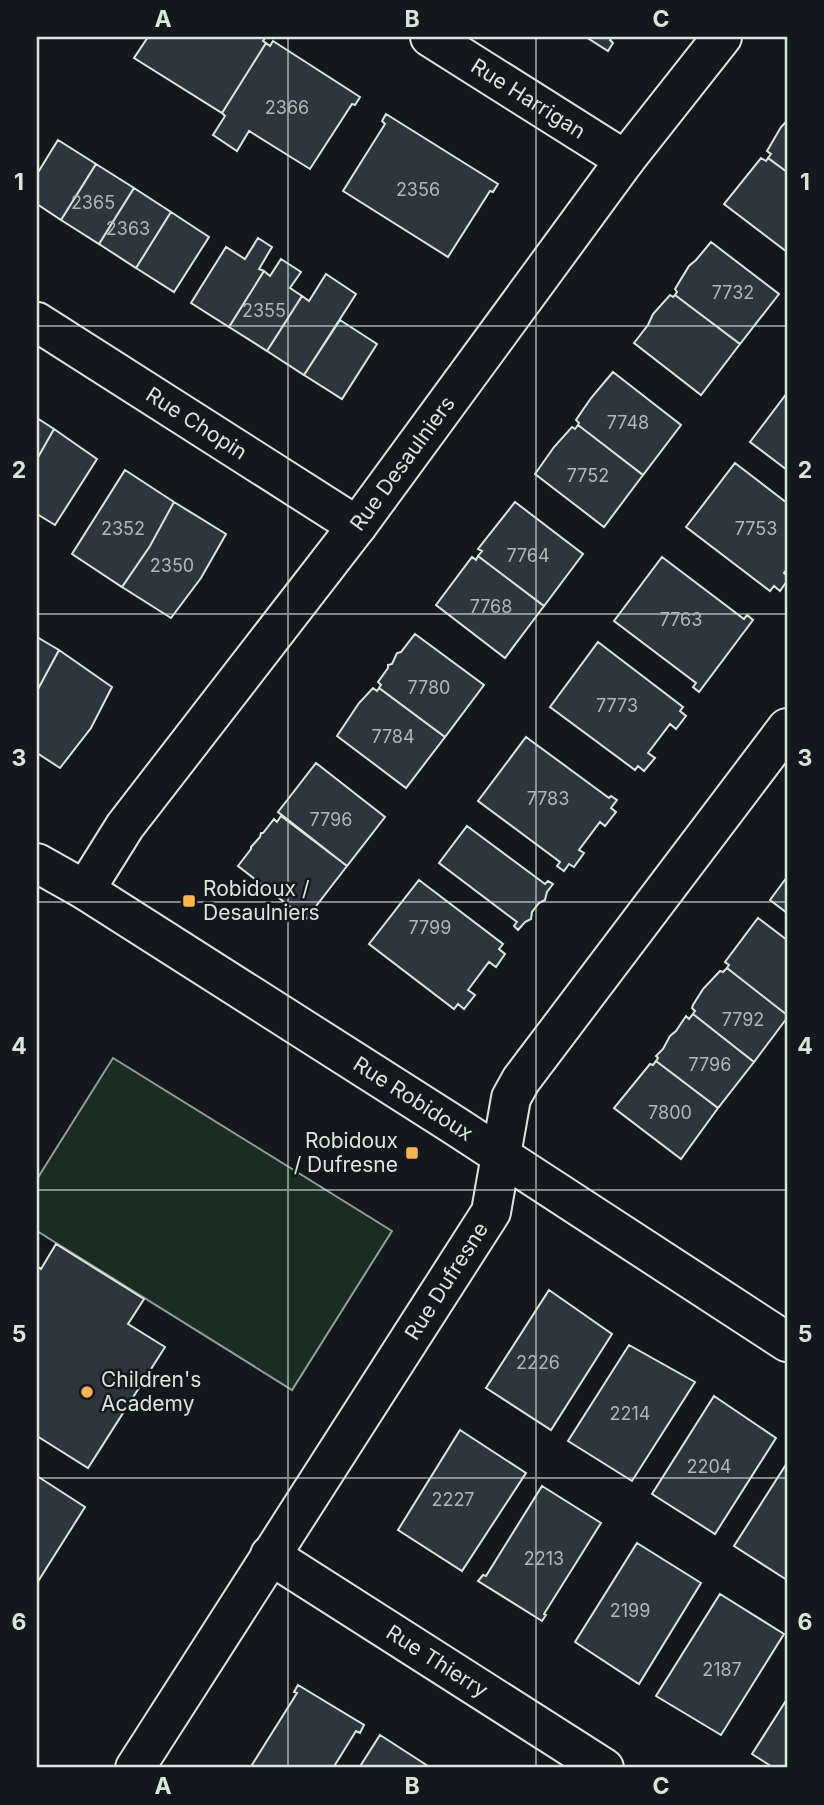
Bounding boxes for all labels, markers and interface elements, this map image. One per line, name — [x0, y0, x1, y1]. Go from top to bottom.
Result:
text: A — [154, 5, 172, 33]
text: B — [404, 5, 420, 33]
text: C — [652, 5, 670, 33]
street label: Rue Harrigan — [467, 53, 590, 144]
house number: 2366 — [265, 97, 309, 118]
text: 1 — [14, 168, 24, 196]
text: 1 — [800, 168, 810, 196]
house number: 2356 — [396, 179, 440, 200]
house number: 2365 — [71, 192, 115, 213]
house number: 2363 — [106, 218, 150, 239]
house number: 7732 — [712, 282, 754, 303]
house number: 2355 — [242, 300, 286, 321]
street label: Rue Chopin — [142, 382, 252, 465]
street label: Rue Desaulniers — [345, 391, 460, 536]
house number: 7748 — [607, 412, 649, 433]
text: 2 — [12, 456, 26, 484]
text: 2 — [798, 456, 812, 484]
house number: 7752 — [567, 465, 609, 486]
house number: 2352 — [101, 518, 145, 539]
house number: 7753 — [735, 518, 777, 539]
house number: 7764 — [506, 545, 550, 566]
house number: 2350 — [150, 555, 194, 576]
house number: 7768 — [470, 596, 512, 617]
house number: 7763 — [660, 609, 702, 630]
house number: 7780 — [408, 677, 450, 698]
house number: 7773 — [596, 695, 638, 716]
house number: 7784 — [371, 726, 415, 747]
text: 3 — [12, 744, 26, 772]
text: 3 — [798, 744, 812, 772]
house number: 7783 — [527, 788, 569, 809]
house number: 7796 — [310, 809, 352, 830]
place label: Robidoux / Desaulniers — [203, 876, 320, 925]
marker: Robidoux / Desaulniers — [181, 893, 197, 909]
house number: 7799 — [409, 917, 451, 938]
house number: 7792 — [722, 1009, 764, 1030]
text: 4 — [11, 1032, 27, 1060]
text: 4 — [797, 1032, 813, 1060]
street label: Rue Robidoux — [349, 1051, 478, 1146]
house number: 7796 — [689, 1054, 731, 1075]
house number: 7800 — [648, 1102, 692, 1123]
place label: Robidoux / Dufresne — [294, 1128, 398, 1177]
marker: Robidoux / Dufresne — [404, 1145, 420, 1161]
street label: Rue Dufresne — [399, 1217, 493, 1345]
text: 5 — [12, 1320, 26, 1348]
text: 5 — [798, 1320, 812, 1348]
house number: 2226 — [516, 1352, 560, 1373]
place label: Children's Academy — [101, 1367, 201, 1416]
marker: Children's Academy — [79, 1384, 95, 1400]
house number: 2214 — [610, 1403, 650, 1424]
house number: 2204 — [687, 1456, 731, 1477]
house number: 2227 — [431, 1489, 475, 1510]
house number: 2213 — [524, 1548, 564, 1569]
house number: 2199 — [610, 1600, 650, 1621]
text: 6 — [12, 1608, 26, 1636]
text: 6 — [798, 1608, 812, 1636]
street label: Rue Thierry — [382, 1619, 493, 1703]
house number: 2187 — [702, 1659, 742, 1680]
text: A — [154, 1772, 172, 1800]
text: B — [404, 1772, 420, 1800]
text: C — [652, 1772, 670, 1800]

